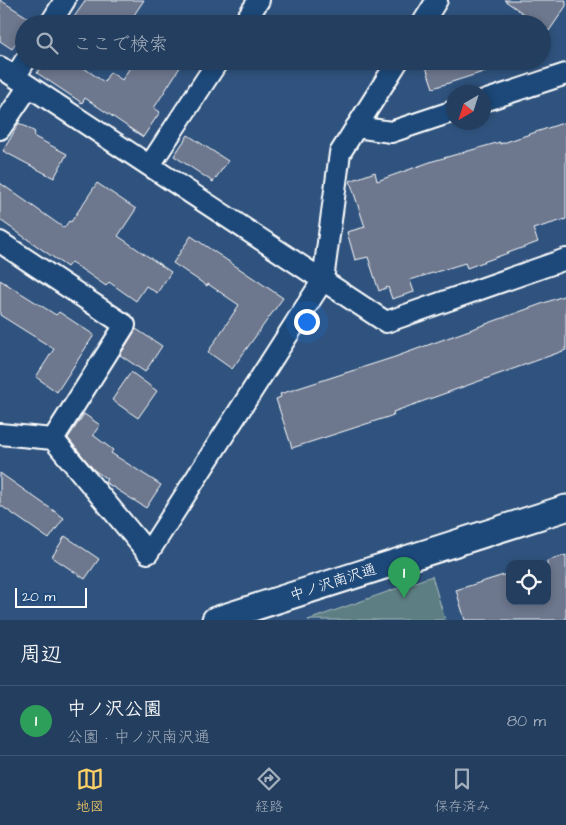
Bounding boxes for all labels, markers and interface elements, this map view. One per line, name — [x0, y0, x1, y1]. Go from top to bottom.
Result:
search box — [15, 15, 551, 70]
icon: search — [33, 29, 61, 57]
text: ここで検索 — [73, 31, 168, 58]
north arrow — [446, 85, 491, 130]
your location — [294, 309, 320, 335]
pin: 1 — [388, 557, 420, 598]
street label: 中ノ沢南沢通 — [287, 559, 379, 606]
map controls — [506, 560, 551, 605]
button: locate — [506, 560, 551, 605]
scale bar — [15, 585, 88, 608]
text: 20 m — [22, 587, 55, 607]
text: 周辺 — [20, 640, 62, 669]
text: 中ノ沢公園 — [67, 696, 162, 723]
text: 1 — [35, 710, 37, 732]
text: 80 m — [507, 710, 546, 732]
text: 公園 · 中ノ沢南沢通 — [67, 726, 210, 748]
tab: 地図 — [76, 765, 104, 817]
tab: 経路 — [255, 765, 283, 817]
tab: 保存済み — [434, 765, 490, 817]

